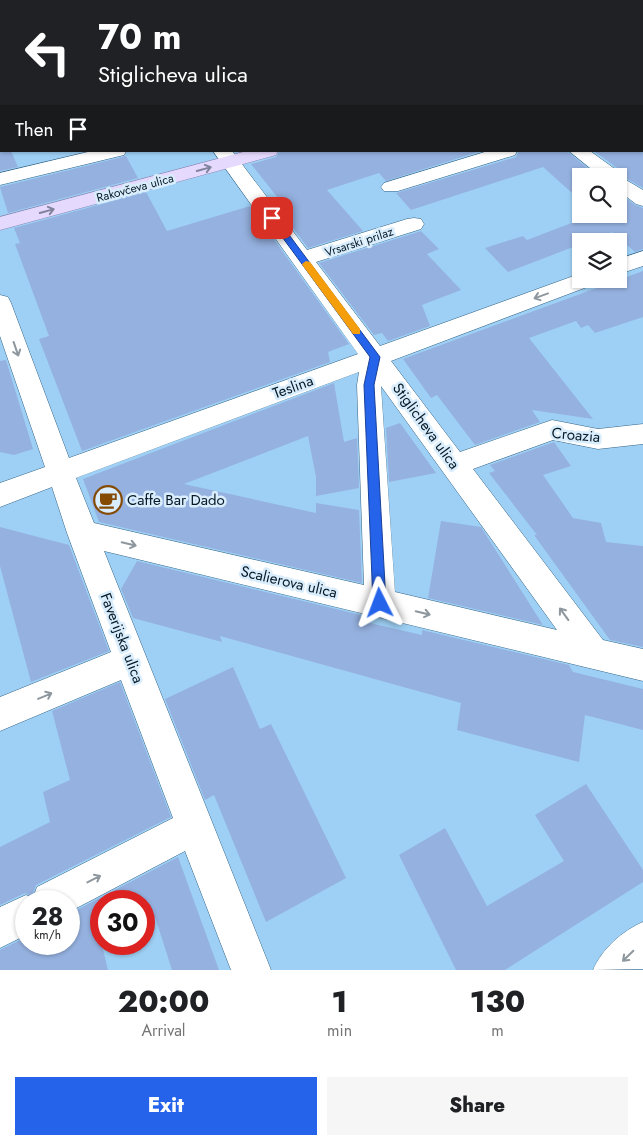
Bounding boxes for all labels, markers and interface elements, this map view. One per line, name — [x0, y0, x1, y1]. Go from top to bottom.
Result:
text: 70 m — [98, 12, 181, 62]
icon: left — [15, 20, 80, 85]
text: Stiglicheva ulica — [98, 58, 248, 90]
icon: arrive — [64, 115, 92, 143]
text: Then — [15, 116, 54, 143]
one-way arrow — [195, 164, 211, 173]
map controls — [572, 168, 627, 288]
button: search — [572, 168, 627, 223]
street label: Rakovčeva ulica — [94, 169, 176, 207]
pin — [251, 197, 293, 239]
icon: arrive — [258, 204, 286, 232]
one-way arrow — [39, 206, 55, 215]
street label: Vrsarski prilaz — [323, 222, 396, 262]
button: layers — [572, 233, 627, 288]
one-way arrow — [534, 292, 549, 301]
one-way arrow — [12, 341, 21, 356]
street label: Teslina — [270, 370, 316, 404]
street label: Stiglicheva ulica — [387, 378, 465, 474]
street label: Croazia — [551, 422, 601, 448]
cafe icon: Caffe Bar Dado — [93, 485, 123, 515]
place label: Caffe Bar Dado — [127, 489, 225, 511]
one-way arrow — [120, 540, 136, 549]
street label: Scalierova ulica — [239, 560, 339, 604]
position arrow — [353, 576, 405, 628]
street label: Faverijska ulica — [95, 590, 149, 686]
one-way arrow — [559, 607, 569, 621]
one-way arrow — [415, 609, 431, 618]
one-way arrow — [37, 690, 52, 700]
one-way arrow — [86, 874, 101, 883]
speed limit sign: 30 — [90, 890, 155, 955]
text: 28 — [31, 898, 64, 934]
text: km/h — [34, 926, 61, 944]
one-way arrow — [622, 950, 635, 962]
text: 20:00 — [118, 980, 209, 1023]
text: 1 — [332, 980, 347, 1023]
text: 130 — [470, 980, 525, 1023]
text: Arrival — [141, 1019, 186, 1042]
text: min — [327, 1019, 352, 1042]
text: m — [491, 1019, 504, 1042]
button: Exit — [15, 1077, 317, 1135]
button: Share — [327, 1077, 628, 1135]

